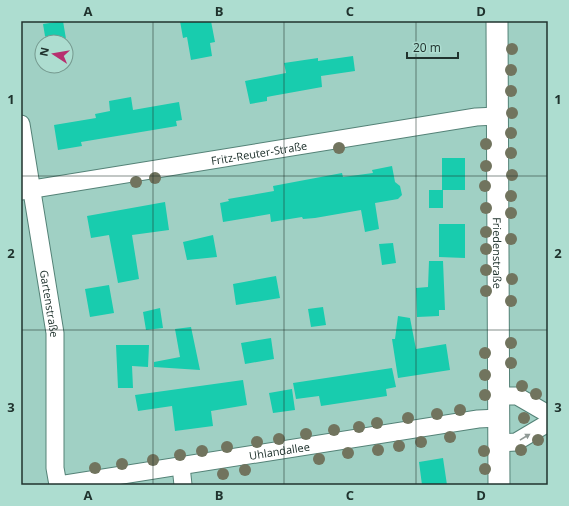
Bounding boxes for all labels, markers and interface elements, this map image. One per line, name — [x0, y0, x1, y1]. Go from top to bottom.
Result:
text: A — [84, 2, 93, 20]
text: B — [215, 2, 224, 20]
text: C — [346, 2, 354, 20]
text: D — [476, 2, 486, 20]
north arrow — [34, 34, 74, 74]
scale bar — [407, 34, 458, 60]
text: 20 m — [413, 39, 441, 56]
text: N — [35, 46, 52, 58]
text: 1 — [7, 90, 15, 108]
text: 1 — [554, 90, 562, 108]
street label: Fritz-Reuter-Straße — [210, 137, 308, 168]
street label: Friedenstraße — [490, 217, 506, 289]
text: 2 — [7, 244, 15, 262]
text: 2 — [554, 244, 562, 262]
street label: Gartenstraße — [37, 269, 63, 337]
text: 3 — [7, 398, 15, 416]
text: 3 — [554, 398, 562, 416]
one-way arrow — [519, 433, 531, 440]
street label: Uhlandallee — [248, 438, 311, 462]
text: A — [84, 486, 93, 504]
text: B — [215, 486, 224, 504]
text: C — [346, 486, 354, 504]
text: D — [476, 486, 486, 504]

